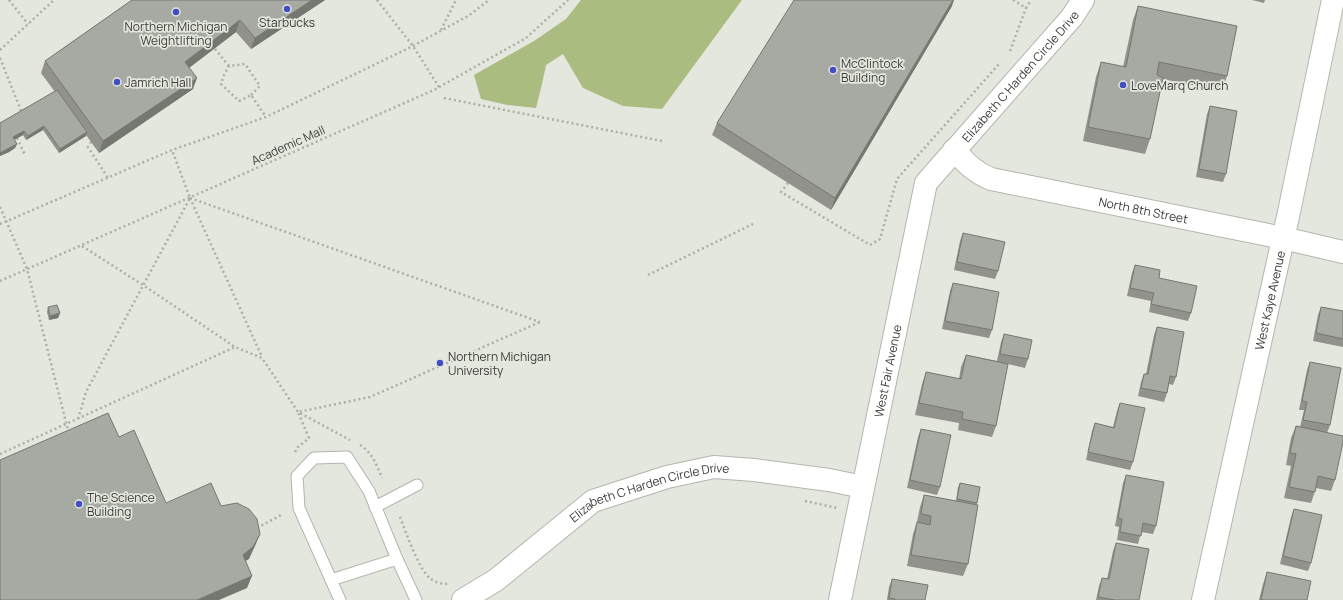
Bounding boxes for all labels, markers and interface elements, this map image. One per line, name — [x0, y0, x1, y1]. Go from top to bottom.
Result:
marker: Starbucks — [282, 4, 292, 14]
marker: Northern Michigan Weightlifting — [171, 7, 181, 17]
street label: Elizabeth C Harden Circle Drive — [958, 7, 1082, 146]
place label: Starbucks — [259, 14, 315, 31]
place label: Northern Michigan Weightlifting — [125, 18, 227, 49]
place label: McClintock Building — [841, 55, 904, 86]
marker: McClintock Building — [828, 65, 838, 75]
place label: Jamrich Hall — [125, 74, 191, 91]
marker: Jamrich Hall — [112, 77, 122, 87]
place label: LoveMarq Church — [1131, 77, 1228, 94]
marker: LoveMarq Church — [1118, 80, 1128, 90]
street label: Academic Mall — [248, 121, 328, 169]
street label: North 8th Street — [1097, 192, 1190, 227]
street label: West Kaye Avenue — [1250, 249, 1289, 351]
street label: West Fair Avenue — [869, 323, 905, 419]
place label: Northern Michigan University — [448, 348, 551, 379]
marker: Northern Michigan University — [435, 358, 445, 368]
street label: Elizabeth C Harden Circle Drive — [566, 458, 730, 526]
place label: The Science Building — [87, 489, 155, 520]
marker: The Science Building — [74, 499, 84, 509]

